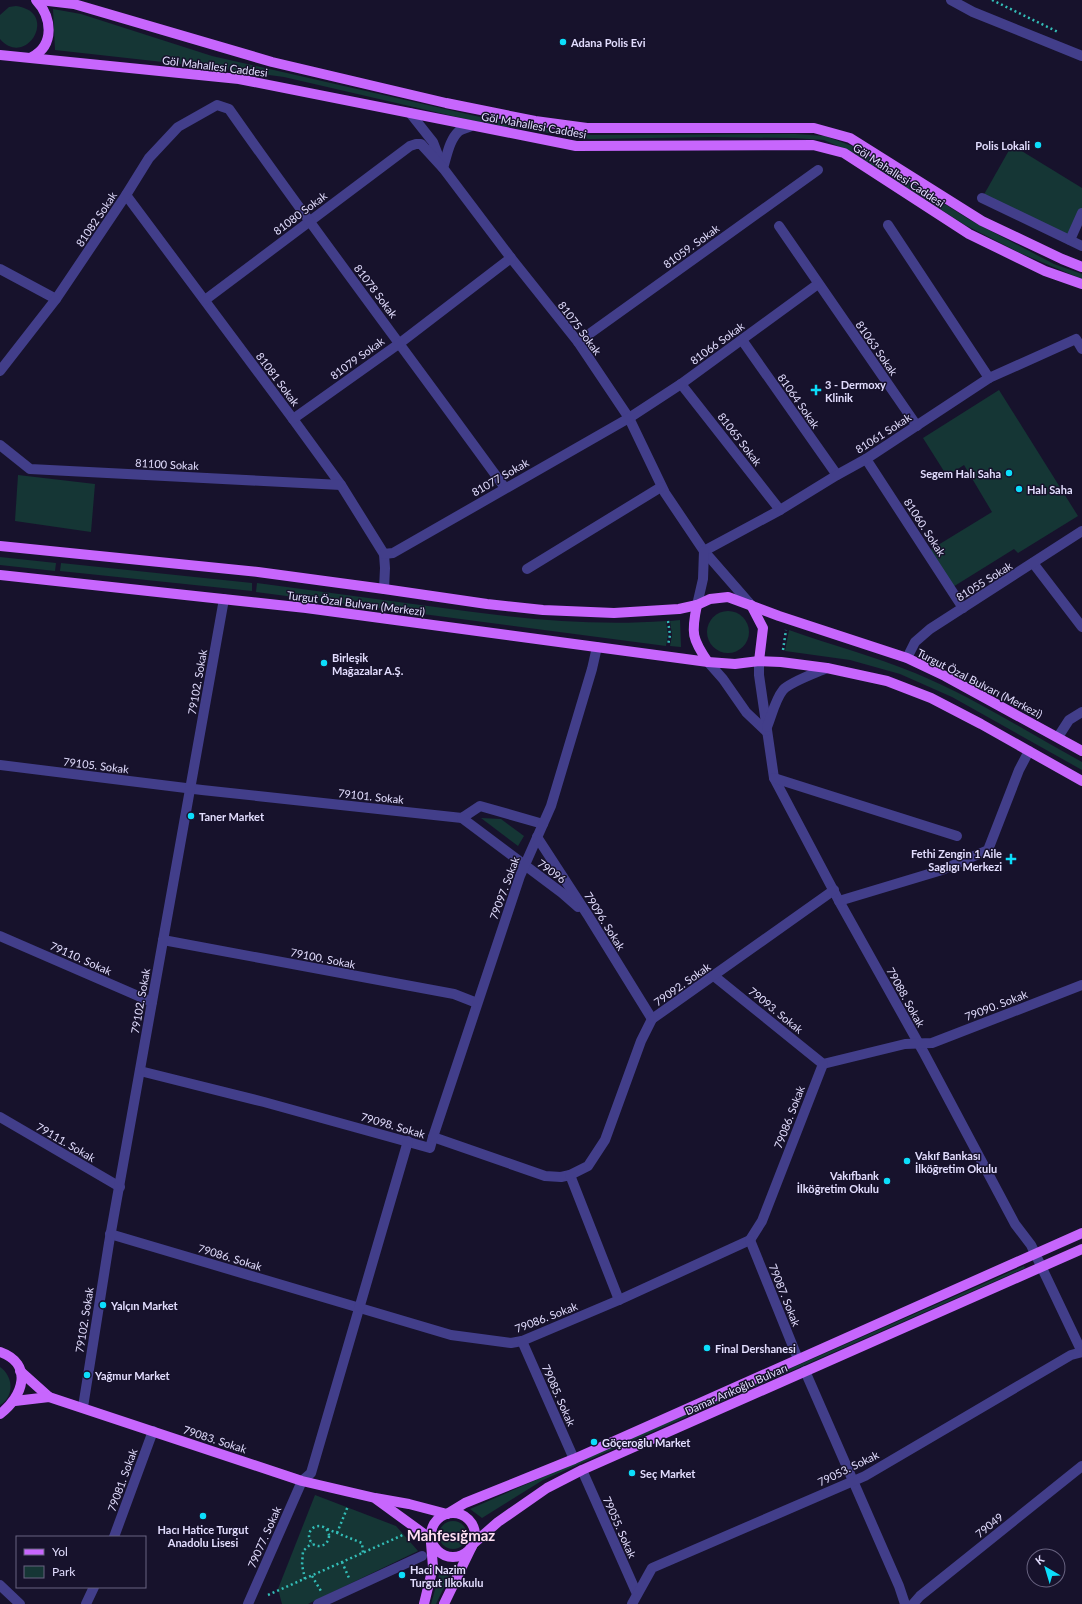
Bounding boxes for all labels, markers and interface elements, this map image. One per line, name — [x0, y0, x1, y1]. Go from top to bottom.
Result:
place label: Adana Polis Evi — [570, 36, 646, 49]
marker: Adana Polis Evi — [558, 37, 568, 47]
street label: Göl Mahallesi Caddesi — [161, 53, 269, 79]
street label: Göl Mahallesi Caddesi — [481, 109, 588, 141]
place label: Polis Lokali — [975, 139, 1030, 152]
marker: Polis Lokali — [1033, 140, 1043, 150]
street label: Göl Mahallesi Caddesi — [851, 141, 947, 210]
street label: 81080 Sokak — [271, 188, 330, 237]
street label: 81082 Sokak — [73, 189, 119, 249]
street label: 81059. Sokak — [660, 221, 722, 271]
street label: 81078 Sokak — [352, 262, 401, 321]
street label: 81075 Sokak — [556, 299, 605, 358]
street label: 81063 Sokak — [853, 318, 901, 378]
street label: 81066 Sokak — [687, 319, 747, 367]
street label: 81079 Sokak — [327, 334, 387, 382]
street label: 81081 Sokak — [254, 350, 303, 409]
street label: 81064 Sokak — [775, 371, 823, 431]
place label: 3 - Dermoxy Klinik — [825, 378, 886, 404]
marker: 3 - Dermoxy Klinik — [810, 384, 822, 396]
street label: 81065 Sokak — [715, 410, 765, 468]
street label: 81061 Sokak — [853, 410, 914, 456]
street label: 81077 Sokak — [469, 455, 531, 499]
street label: 81100 Sokak — [135, 456, 199, 472]
place label: Segem Halı Saha — [920, 467, 1001, 480]
marker: Segem Halı Saha — [1004, 468, 1014, 478]
place label: Halı Saha — [1027, 483, 1072, 496]
marker: Halı Saha — [1014, 484, 1024, 494]
street label: 81060. Sokak — [902, 496, 949, 559]
street label: 81055 Sokak — [954, 558, 1015, 603]
street label: Turgut Özal Bulvarı (Merkezi) — [286, 588, 426, 618]
street label: Turgut Özal Bulvarı (Merkezi) — [915, 646, 1045, 720]
street label: 79102. Sokak — [185, 648, 209, 716]
place label: Birleşik Mağazalar A.Ş. — [332, 651, 404, 677]
marker: Birleşik Mağazalar A.Ş. — [319, 658, 329, 668]
street label: 79105. Sokak — [62, 755, 130, 776]
street label: 79101. Sokak — [337, 786, 405, 806]
place label: Taner Market — [199, 810, 265, 823]
marker: Taner Market — [186, 811, 196, 821]
place label: Fethi Zengin 1 Aile Saglıgı Merkezi — [911, 847, 1002, 873]
marker: Fethi Zengin 1 Aile Saglıgı Merkezi — [1005, 853, 1017, 865]
street label: 79097. Sokak — [487, 854, 522, 921]
street label: 79096 — [535, 856, 569, 886]
street label: 79096. Sokak — [582, 890, 628, 953]
street label: 79110. Sokak — [48, 939, 114, 978]
street label: 79100. Sokak — [289, 945, 357, 971]
street label: 79092. Sokak — [651, 959, 713, 1008]
street label: 79088. Sokak — [884, 965, 928, 1029]
street label: 79102. Sokak — [128, 967, 152, 1035]
street label: 79093. Sokak — [746, 984, 806, 1036]
street label: 79090. Sokak — [963, 987, 1030, 1023]
street label: 79086. Sokak — [771, 1083, 807, 1150]
street label: 79098. Sokak — [359, 1110, 427, 1140]
street label: 79111. Sokak — [34, 1120, 98, 1164]
place label: Vakıf Bankası İlköğretim Okulu — [914, 1149, 997, 1175]
marker: Vakıf Bankası İlköğretim Okulu — [902, 1156, 912, 1166]
place label: Vakıfbank İlköğretim Okulu — [797, 1169, 879, 1195]
marker: Vakıfbank İlköğretim Okulu — [882, 1176, 892, 1186]
street label: 79086. Sokak — [196, 1241, 264, 1273]
street label: 79087. Sokak — [767, 1262, 804, 1328]
street label: 79102. Sokak — [72, 1286, 96, 1354]
place label: Yalçın Market — [110, 1299, 179, 1312]
street label: 79086. Sokak — [513, 1299, 580, 1335]
marker: Yalçın Market — [98, 1300, 108, 1310]
place label: Final Dershanesi — [715, 1342, 796, 1355]
marker: Final Dershanesi — [702, 1343, 712, 1353]
street label: Damar Arıkoğlu Bulvarı — [683, 1361, 789, 1417]
street label: 79085. Sokak — [540, 1362, 579, 1428]
place label: Yağmur Market — [94, 1369, 171, 1382]
marker: Yağmur Market — [82, 1370, 92, 1380]
street label: 79083. Sokak — [182, 1423, 249, 1456]
place label: Göçeroğlu Market — [602, 1436, 691, 1449]
marker: Göçeroğlu Market — [589, 1437, 599, 1447]
street label: 79081. Sokak — [105, 1446, 140, 1513]
street label: 79053. Sokak — [815, 1447, 881, 1488]
place label: Seç Market — [640, 1467, 696, 1480]
marker: Seç Market — [627, 1468, 637, 1478]
street label: 79055. Sokak — [601, 1494, 640, 1560]
street label: 79077. Sokak — [245, 1504, 284, 1570]
street label: 79049 — [973, 1510, 1005, 1540]
marker: Hacı Hatice Turgut Anadolu Lisesi — [198, 1511, 208, 1521]
place label: Hacı Hatice Turgut Anadolu Lisesi — [158, 1523, 249, 1549]
district label: Mahfesığmaz — [407, 1526, 495, 1544]
legend — [16, 1536, 146, 1588]
text: Yol — [52, 1544, 68, 1559]
north arrow — [1026, 1548, 1066, 1588]
text: K — [1033, 1552, 1047, 1567]
place label: Haci Nazim Turgut Ilkokulu — [410, 1563, 483, 1589]
text: Park — [52, 1564, 76, 1579]
marker: Haci Nazim Turgut Ilkokulu — [397, 1570, 407, 1580]

